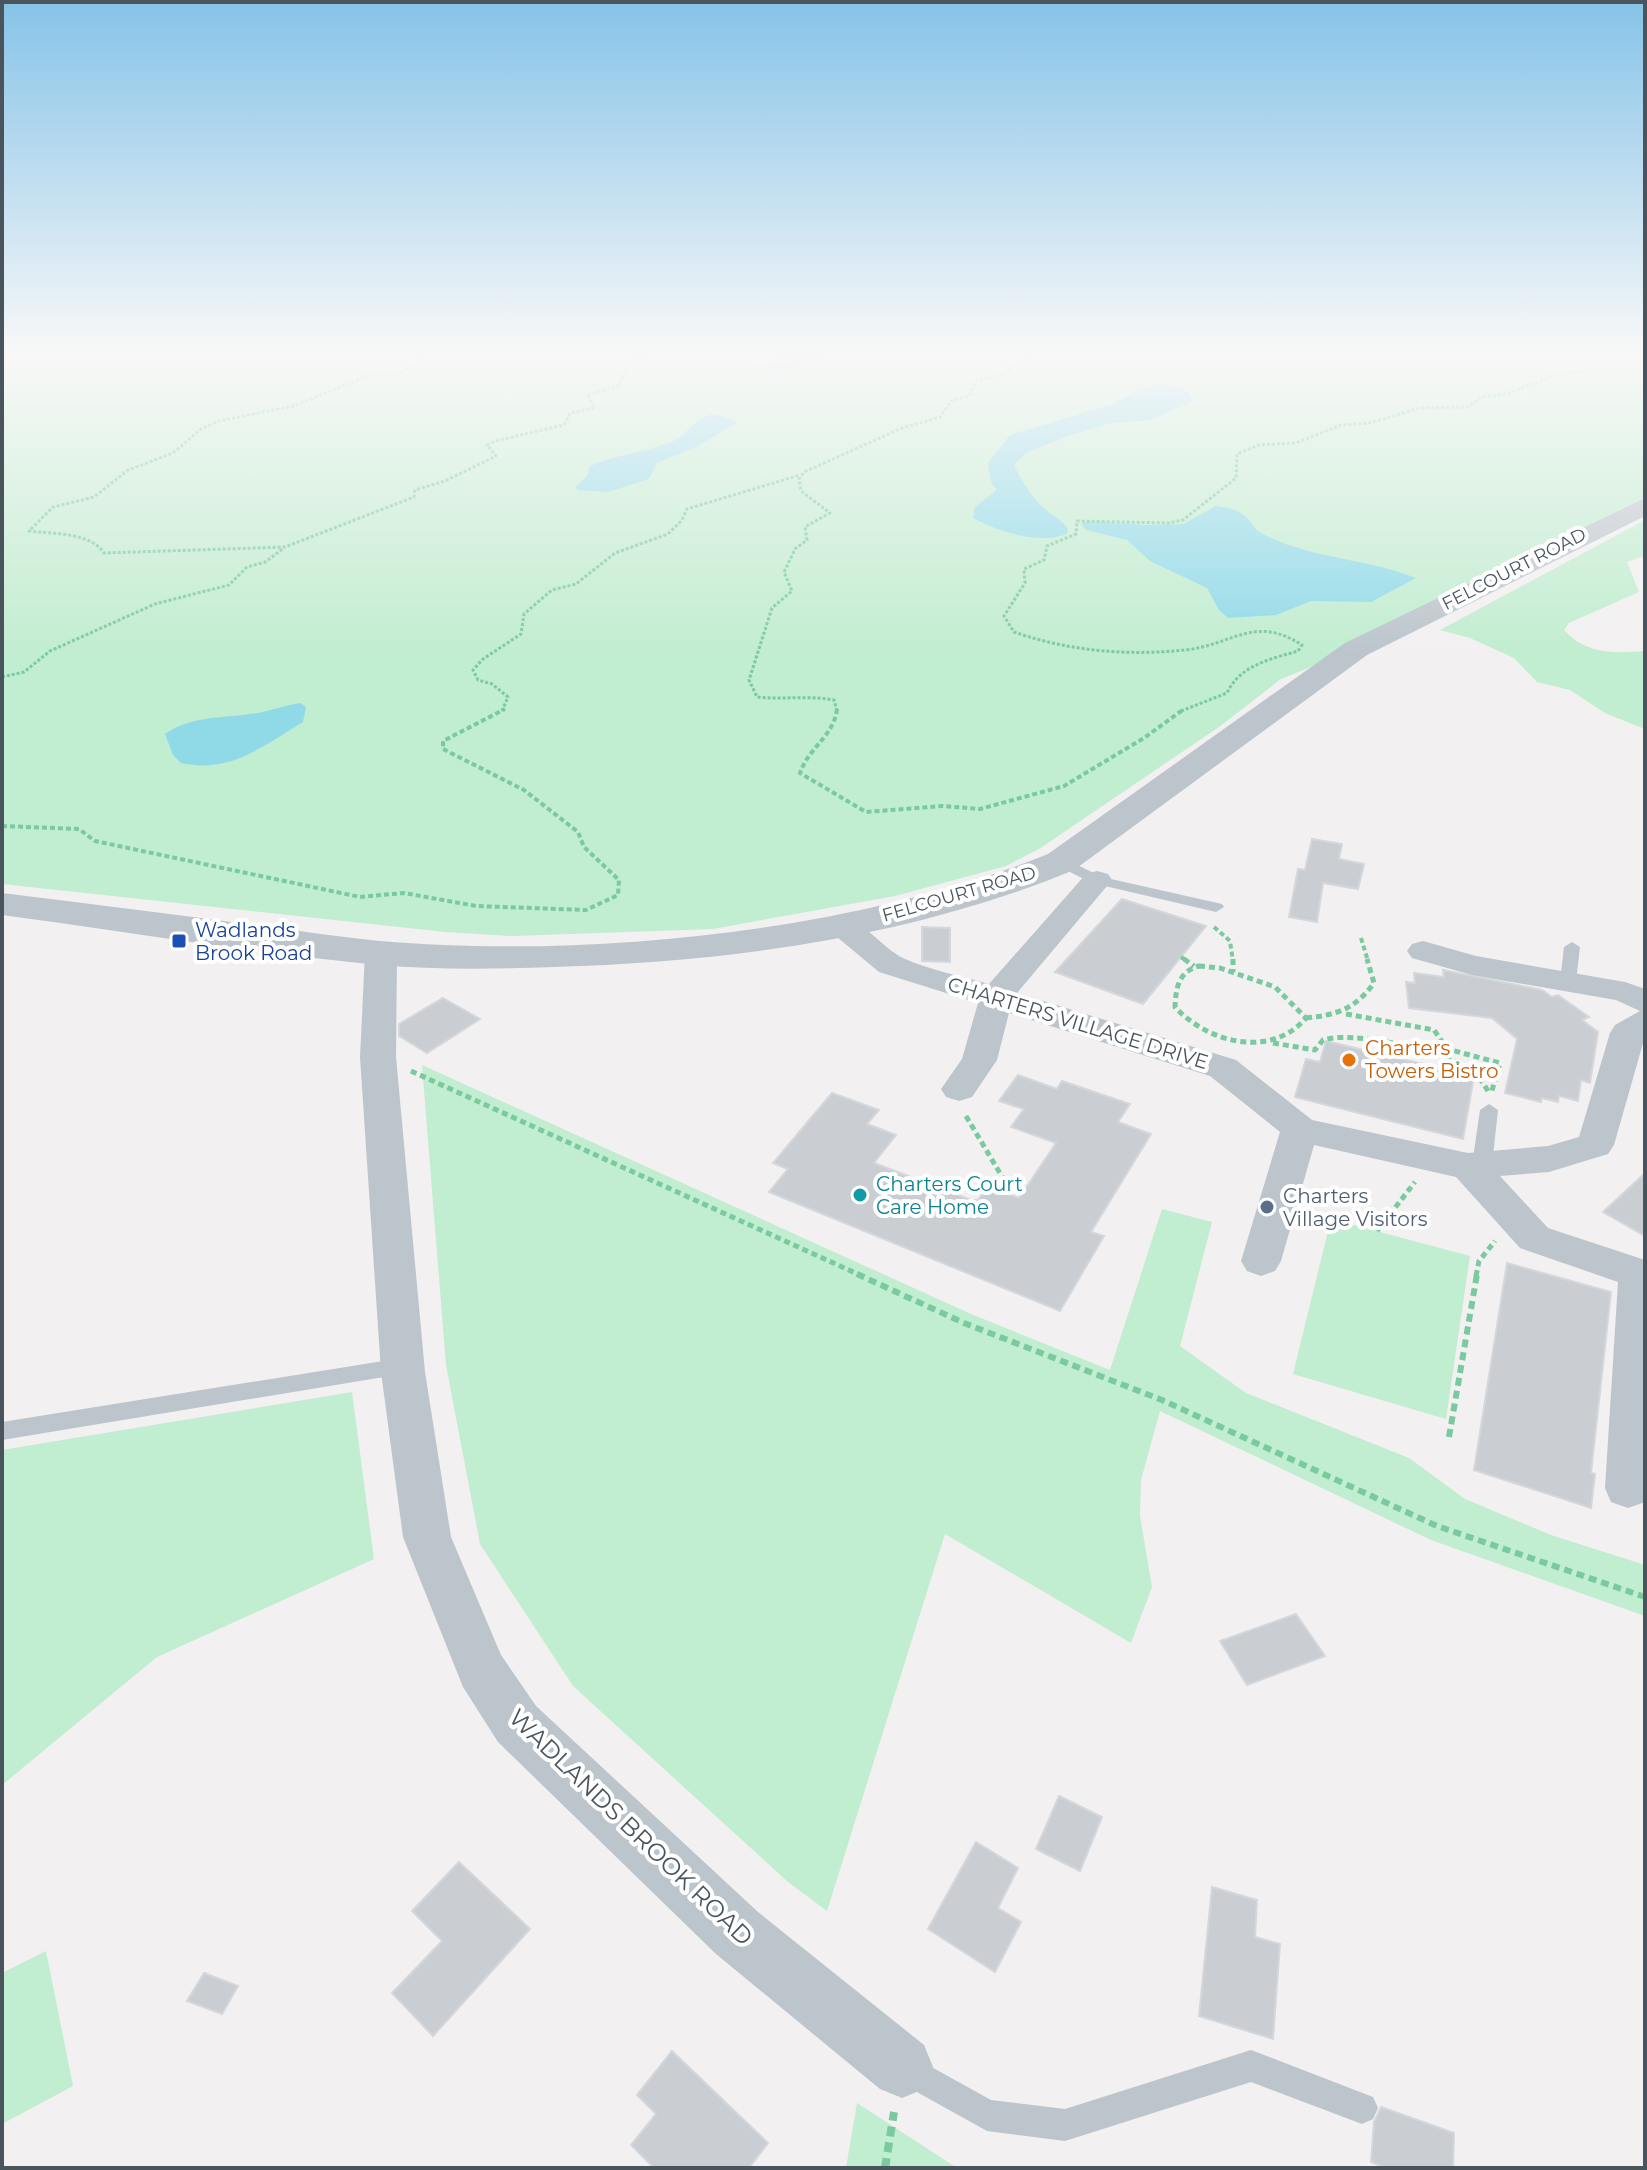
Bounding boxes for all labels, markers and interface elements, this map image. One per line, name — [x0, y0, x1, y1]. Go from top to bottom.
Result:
street label: FELCOURT ROAD — [1438, 523, 1590, 615]
street label: FELCOURT ROAD — [880, 862, 1038, 926]
place label: Wadlands Brook Road — [195, 918, 312, 965]
marker: Wadlands Brook Road — [170, 932, 188, 950]
street label: CHARTERS VILLAGE DRIVE — [945, 972, 1211, 1074]
place label: Charters Towers Bistro — [1365, 1036, 1499, 1083]
marker: Charters Towers Bistro — [1340, 1051, 1358, 1069]
place label: Charters Court Care Home — [876, 1172, 1023, 1219]
place label: Charters Village Visitors — [1283, 1184, 1428, 1231]
marker: Charters Court Care Home — [851, 1186, 869, 1204]
marker: Charters Village Visitors — [1258, 1198, 1276, 1216]
street label: WADLANDS BROOK ROAD — [503, 1703, 759, 1951]

